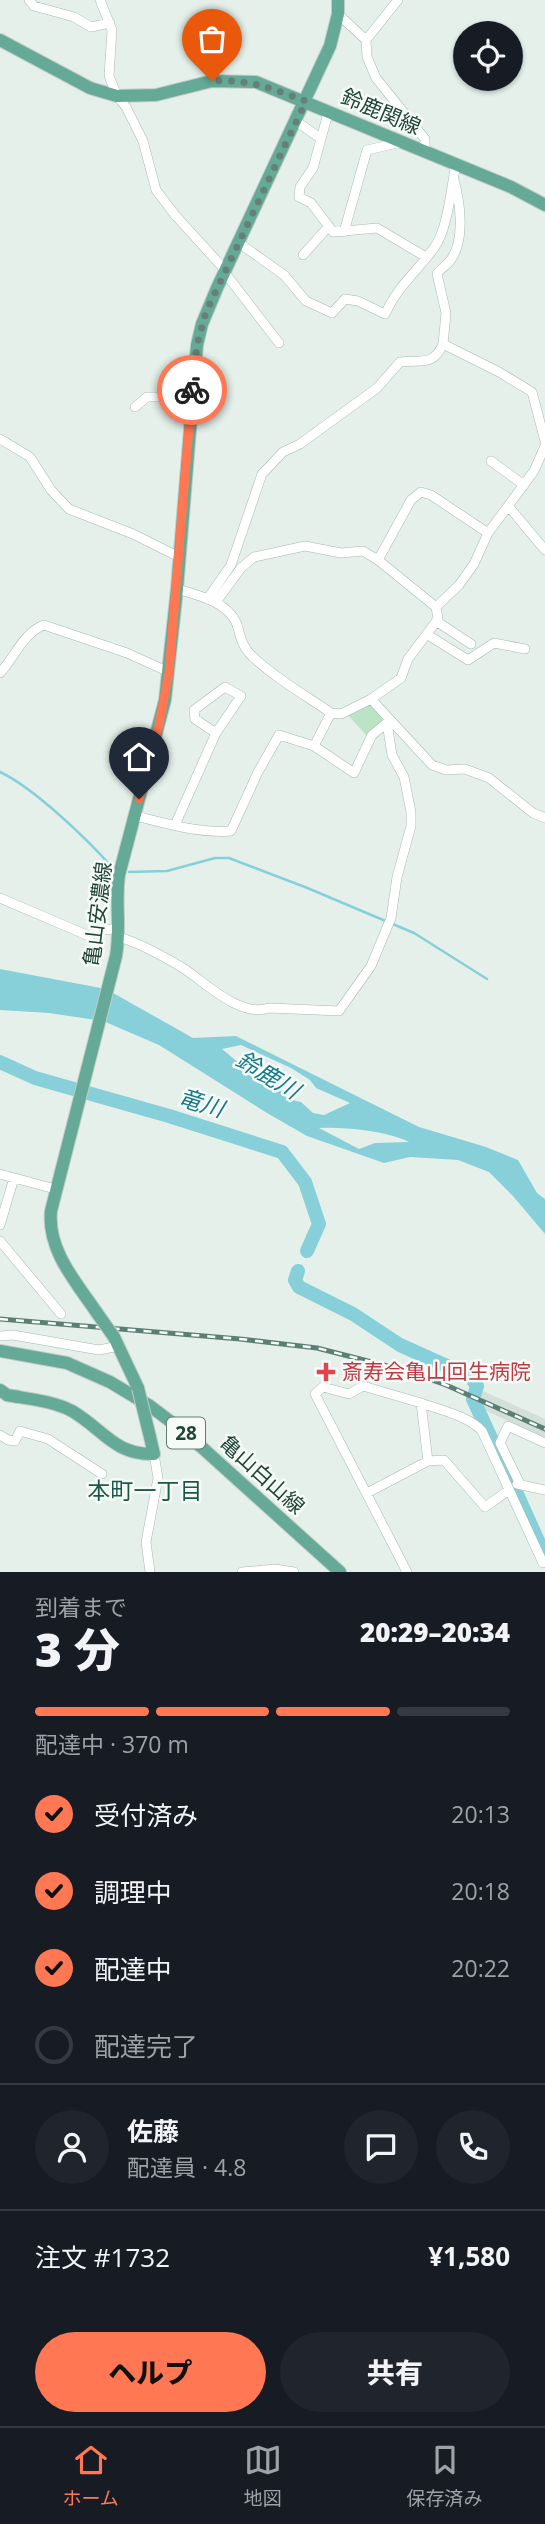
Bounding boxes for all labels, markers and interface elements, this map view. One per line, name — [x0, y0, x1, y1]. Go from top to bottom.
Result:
pin — [182, 9, 242, 81]
icon: bag — [193, 20, 231, 58]
map controls — [453, 21, 523, 91]
button: locate — [453, 21, 523, 91]
street label: 鈴鹿関線 — [337, 82, 426, 140]
courier — [157, 355, 227, 425]
icon: bike — [173, 371, 211, 409]
pin — [109, 727, 169, 799]
icon: home — [120, 738, 158, 776]
street label: 亀山安濃線 — [77, 860, 117, 968]
water label: 鈴鹿川 — [231, 1043, 309, 1107]
water label: 竜川 — [175, 1080, 231, 1125]
place label: 斎寿会亀山回生病院 — [342, 1357, 531, 1385]
marker: 斎寿会亀山回生病院 — [316, 1362, 336, 1382]
road number: 28 — [167, 1418, 205, 1448]
street label: 亀山白山線 — [214, 1429, 311, 1520]
district label: 本町一丁目 — [88, 1474, 203, 1506]
text: 到着まで — [35, 1591, 127, 1623]
text: 20:29–20:34 — [360, 1614, 510, 1650]
text: 3 分 — [35, 1618, 120, 1680]
text: 配達中 · 370 m — [35, 1728, 189, 1760]
icon: check — [35, 1795, 73, 1833]
text: 受付済み — [94, 1797, 198, 1833]
text: 20:13 — [451, 1798, 510, 1830]
icon: check — [35, 1872, 73, 1910]
text: 調理中 — [94, 1874, 172, 1910]
text: 20:18 — [451, 1875, 510, 1907]
icon: check — [35, 1949, 73, 1987]
text: 配達中 — [94, 1951, 172, 1987]
text: 20:22 — [451, 1952, 510, 1984]
text: 配達完了 — [94, 2028, 198, 2064]
button: person — [35, 2110, 109, 2184]
button: chat — [344, 2110, 418, 2184]
button: phone — [436, 2110, 510, 2184]
text: 佐藤 — [127, 2113, 179, 2149]
text: 配達員 · 4.8 — [127, 2151, 246, 2183]
text: ¥1,580 — [428, 2238, 510, 2274]
text: 注文 #1732 — [35, 2239, 170, 2275]
button: ヘルプ — [35, 2332, 266, 2412]
button: 共有 — [280, 2332, 510, 2412]
tab: ホーム — [62, 2441, 119, 2511]
tab: 地図 — [244, 2441, 282, 2511]
tab: 保存済み — [407, 2441, 483, 2511]

